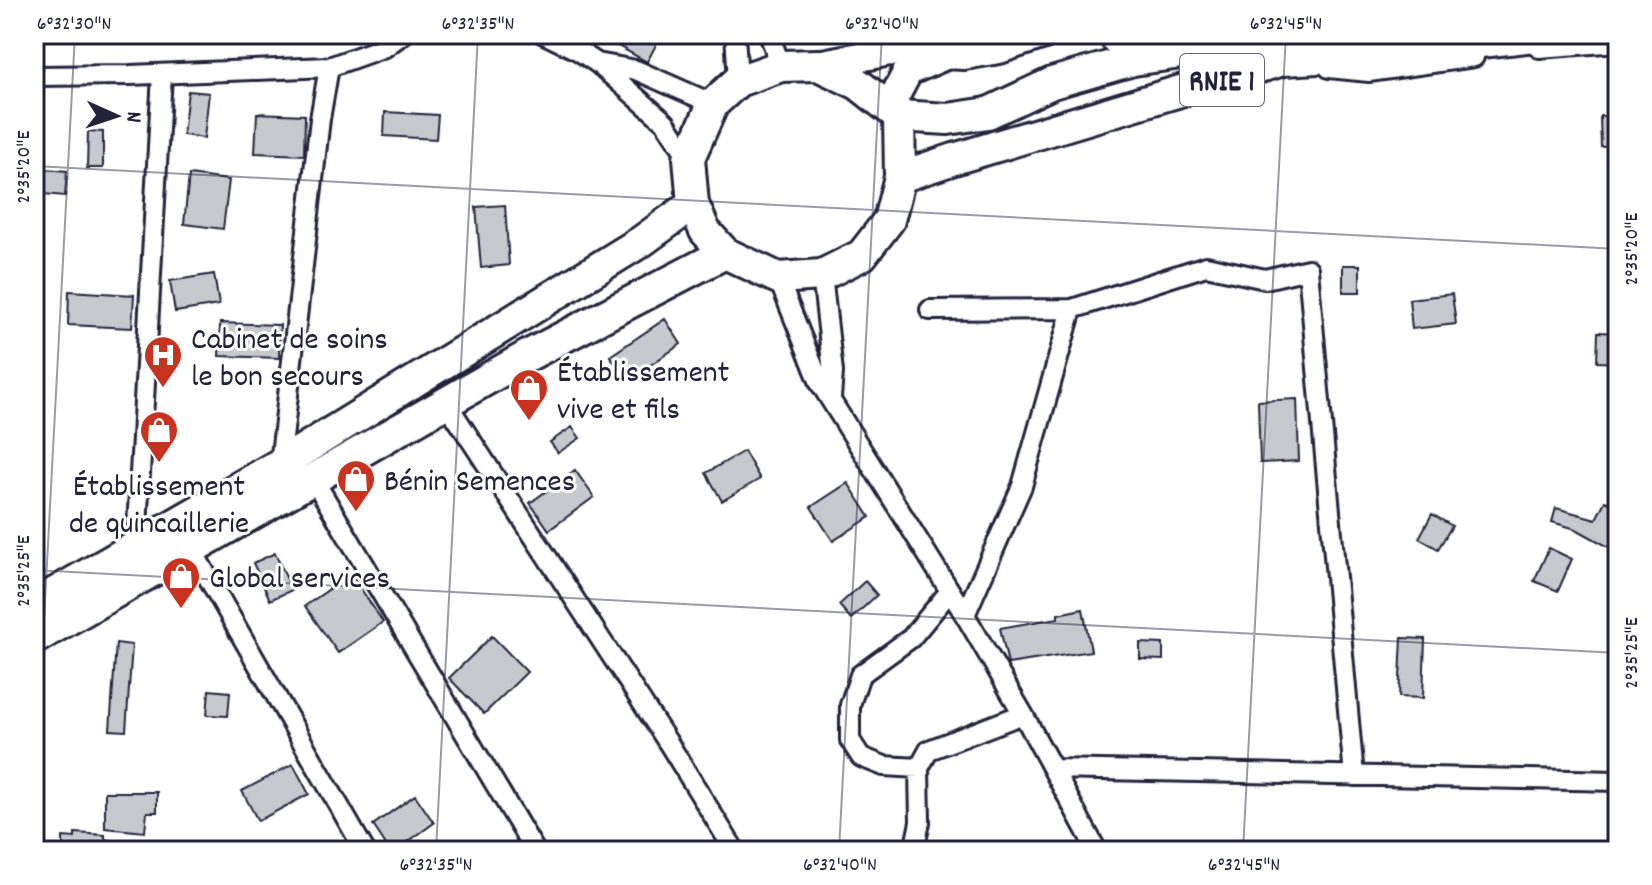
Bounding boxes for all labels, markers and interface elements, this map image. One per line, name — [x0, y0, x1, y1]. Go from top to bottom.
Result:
text: 6°32'30"N — [37, 11, 111, 39]
text: 6°32'35"N — [442, 11, 514, 39]
text: 6°32'40"N — [845, 11, 919, 39]
text: 6°32'45"N — [1250, 11, 1322, 39]
road number: RNIE 1 — [1180, 54, 1264, 106]
north arrow — [76, 76, 156, 156]
text: N — [117, 111, 148, 123]
text: 2°35'20"E — [11, 130, 39, 204]
text: 2°35'20"E — [1619, 212, 1647, 286]
place label: Cabinet de soins le bon secours — [191, 319, 388, 402]
hospital icon: Cabinet de soins le bon secours — [142, 334, 184, 389]
place label: Établissement vive et fils — [557, 352, 730, 435]
shop icon: Établissement vive et fils — [508, 367, 550, 422]
shop icon: Établissement de quincaillerie — [138, 409, 180, 464]
shop icon: Bénin Semences — [335, 458, 377, 513]
place label: Bénin Semences — [384, 461, 575, 507]
place label: Établissement de quincaillerie — [69, 466, 249, 549]
text: 2°35'25"E — [11, 535, 39, 607]
shop icon: Global services — [160, 555, 202, 610]
place label: Global services — [209, 558, 390, 604]
text: 2°35'25"E — [1619, 617, 1647, 689]
text: 6°32'35"N — [400, 852, 472, 880]
text: 6°32'40"N — [803, 852, 877, 880]
text: 6°32'45"N — [1208, 852, 1280, 880]

